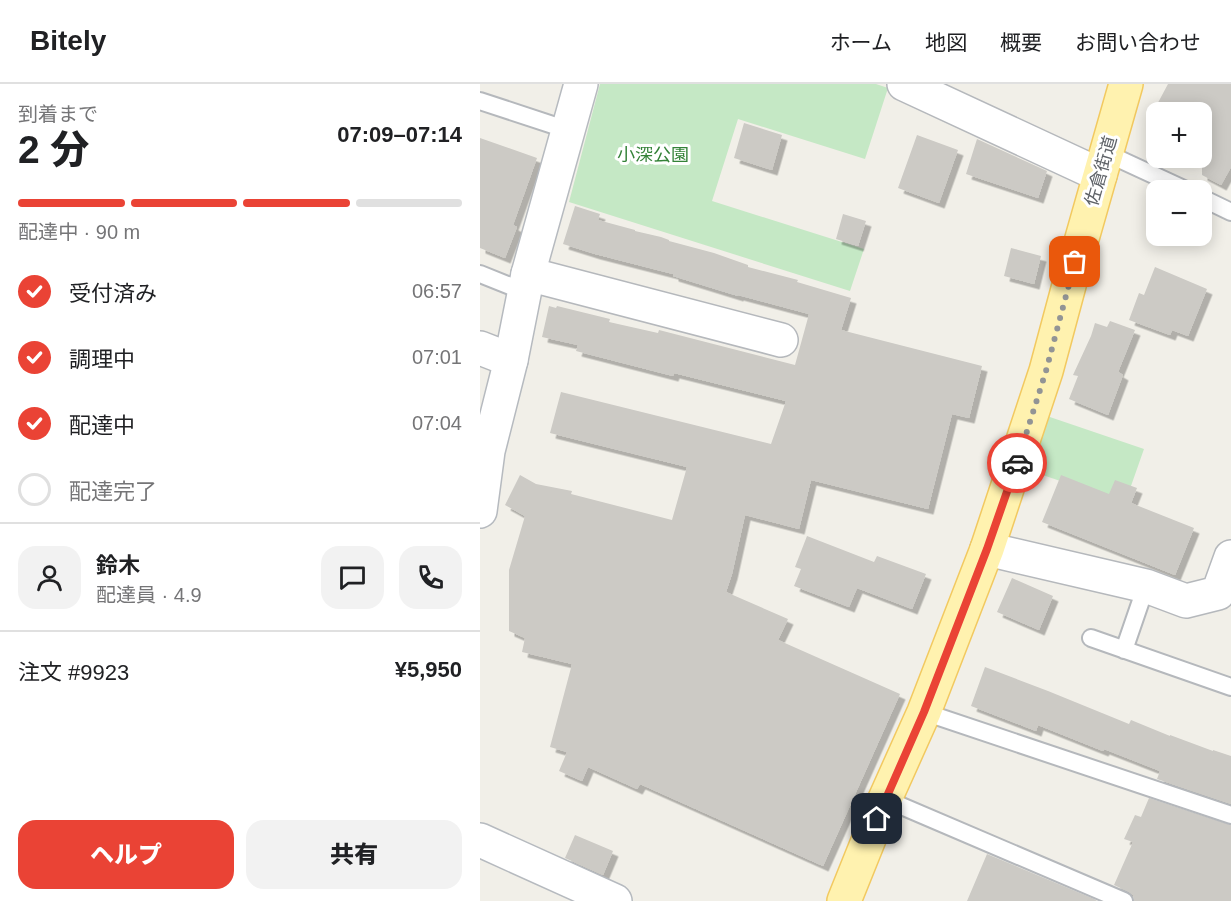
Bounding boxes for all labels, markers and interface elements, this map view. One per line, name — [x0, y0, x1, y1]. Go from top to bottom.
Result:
text: Bitely — [30, 25, 106, 56]
text: ホーム — [830, 31, 892, 54]
text: 地図 — [925, 31, 967, 54]
text: 概要 — [1000, 31, 1042, 54]
text: お問い合わせ — [1075, 31, 1201, 54]
map controls — [1146, 102, 1212, 246]
button: + — [1146, 102, 1212, 168]
text: 到着まで — [18, 103, 98, 125]
text: 07:09–07:14 — [337, 122, 462, 147]
text: 2 分 — [18, 128, 90, 171]
street label: 佐倉街道 — [1081, 134, 1121, 208]
park label: 小深公園 — [617, 145, 689, 165]
button: − — [1146, 180, 1212, 246]
text: 配達中 · 90 m — [18, 221, 140, 243]
pin — [1049, 236, 1100, 287]
icon: bag — [1058, 245, 1091, 278]
icon: check — [18, 275, 51, 308]
text: 06:57 — [412, 280, 462, 302]
text: 受付済み — [69, 281, 157, 306]
icon: check — [18, 341, 51, 374]
text: 07:01 — [412, 346, 462, 368]
text: 調理中 — [69, 347, 135, 372]
icon: check — [18, 407, 51, 440]
text: 07:04 — [412, 412, 462, 434]
text: 配達中 — [69, 413, 135, 438]
courier — [987, 433, 1047, 493]
icon: car — [1001, 447, 1034, 480]
text: 配達完了 — [69, 479, 157, 504]
button: person — [18, 546, 81, 609]
button: chat — [321, 546, 384, 609]
button: phone — [399, 546, 462, 609]
text: 鈴木 — [96, 553, 140, 578]
text: 配達員 · 4.9 — [96, 584, 202, 606]
text: ¥5,950 — [395, 657, 462, 682]
text: 注文 #9923 — [18, 660, 129, 685]
pin — [851, 793, 902, 844]
icon: home — [860, 802, 893, 835]
button: ヘルプ — [18, 820, 234, 889]
button: 共有 — [246, 820, 462, 889]

